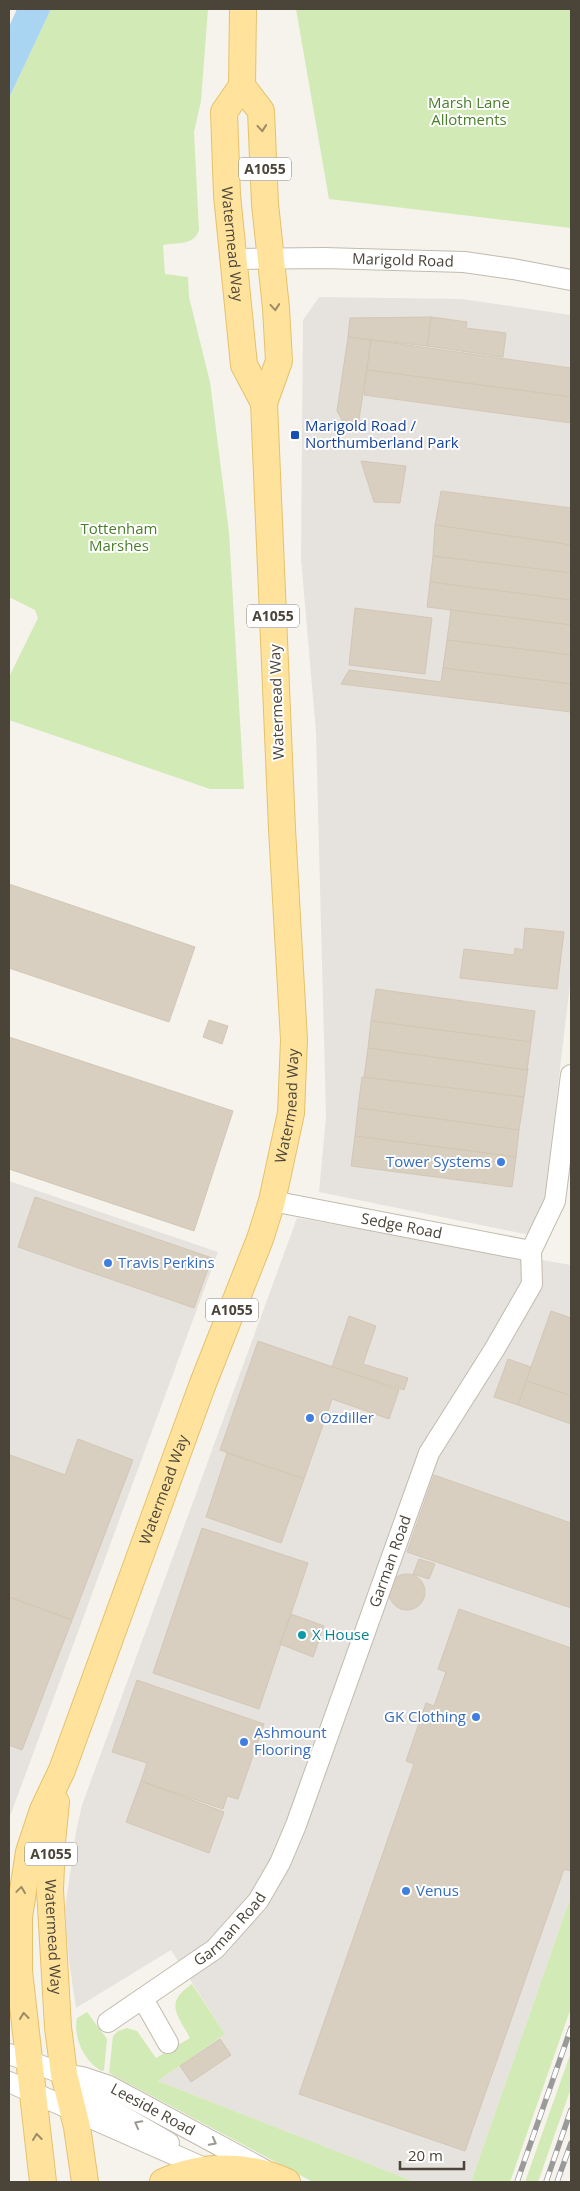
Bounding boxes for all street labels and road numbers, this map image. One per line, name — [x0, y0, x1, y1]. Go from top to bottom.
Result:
road number: A1055 — [239, 157, 291, 180]
street label: Watermead Way — [218, 186, 249, 303]
street label: Marigold Road — [352, 248, 454, 271]
road number: A1055 — [247, 604, 299, 628]
street label: Watermead Way — [264, 643, 288, 760]
street label: Watermead Way — [269, 1048, 303, 1165]
street label: Sedge Road — [360, 1207, 444, 1243]
road number: A1055 — [206, 1298, 258, 1322]
street label: Watermead Way — [134, 1431, 193, 1547]
street label: Garman Road — [364, 1512, 415, 1610]
road number: A1055 — [25, 1842, 77, 1866]
street label: Watermead Way — [41, 1879, 67, 1995]
street label: Garman Road — [189, 1888, 270, 1970]
street label: Leeside Road — [108, 2078, 199, 2140]

